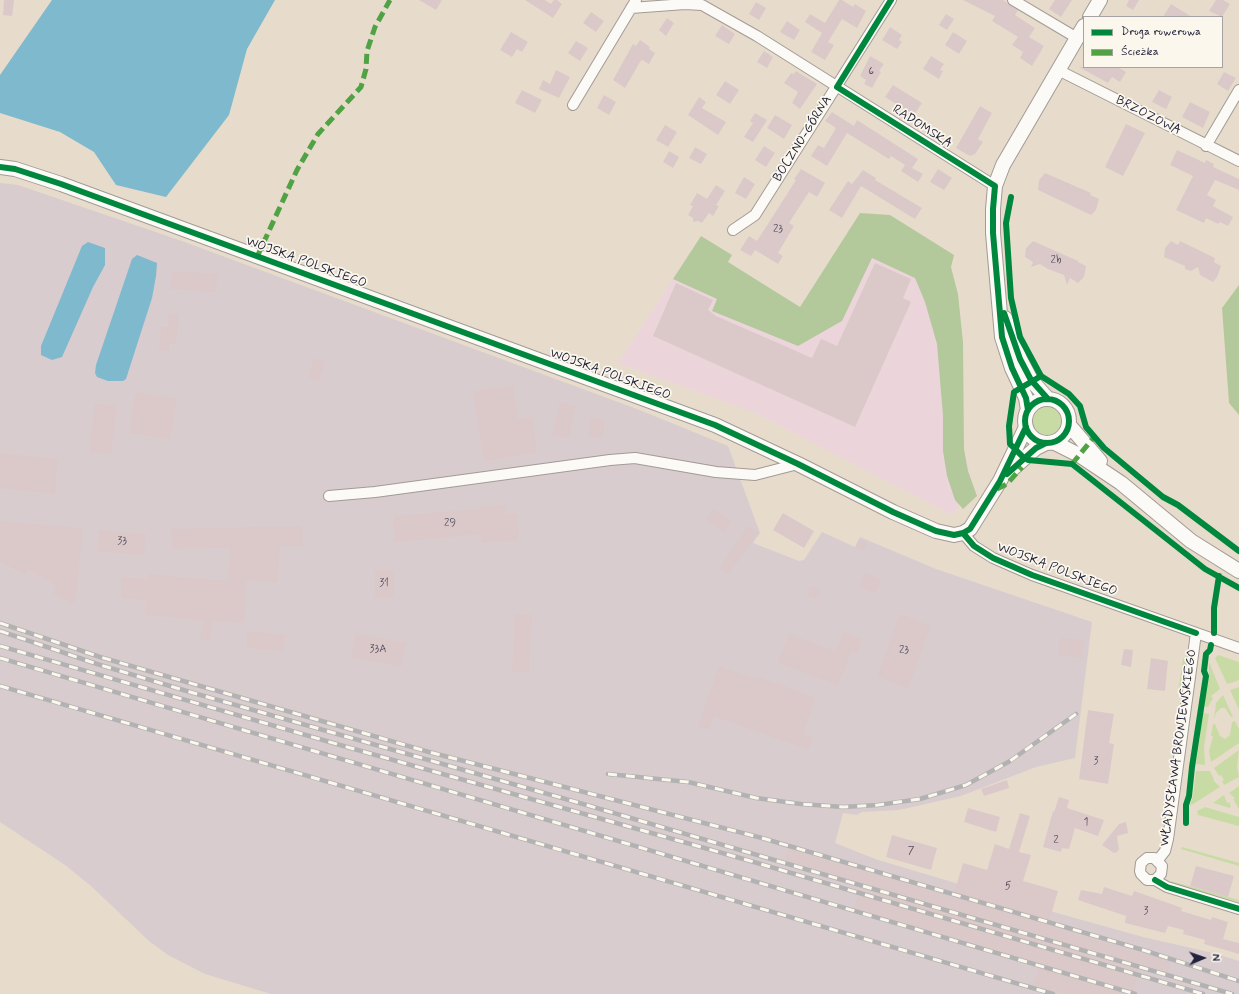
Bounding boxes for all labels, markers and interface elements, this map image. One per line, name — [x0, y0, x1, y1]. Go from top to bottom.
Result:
legend — [1083, 16, 1223, 68]
text: Droga rowerowa — [1121, 24, 1201, 40]
text: Ścieżka — [1121, 44, 1159, 60]
house number: 6 — [868, 65, 874, 79]
street label: BOCZNO-GÓRNA — [770, 93, 836, 185]
street label: BRZOZOWA — [1113, 93, 1183, 139]
street label: RADOMSKA — [889, 102, 955, 152]
house number: 23 — [773, 223, 783, 237]
street label: WOJSKA POLSKIEGO — [243, 234, 369, 292]
house number: 2b — [1051, 254, 1061, 268]
street label: WOJSKA POLSKIEGO — [547, 346, 673, 404]
house number: 29 — [444, 517, 456, 531]
house number: 33 — [117, 535, 127, 549]
street label: WOJSKA POLSKIEGO — [995, 540, 1119, 600]
house number: 31 — [379, 577, 389, 591]
house number: 33A — [370, 643, 386, 657]
house number: 23 — [899, 644, 909, 658]
street label: WŁADYSŁAWA BRONIEWSKIEGO — [1157, 648, 1201, 848]
house number: 3 — [1094, 755, 1098, 769]
house number: 1 — [1084, 816, 1088, 830]
house number: 2 — [1053, 834, 1059, 848]
house number: 7 — [908, 845, 914, 859]
house number: 5 — [1005, 880, 1011, 894]
house number: 3 — [1144, 905, 1148, 919]
north arrow — [1183, 938, 1223, 978]
text: N — [1208, 954, 1222, 961]

